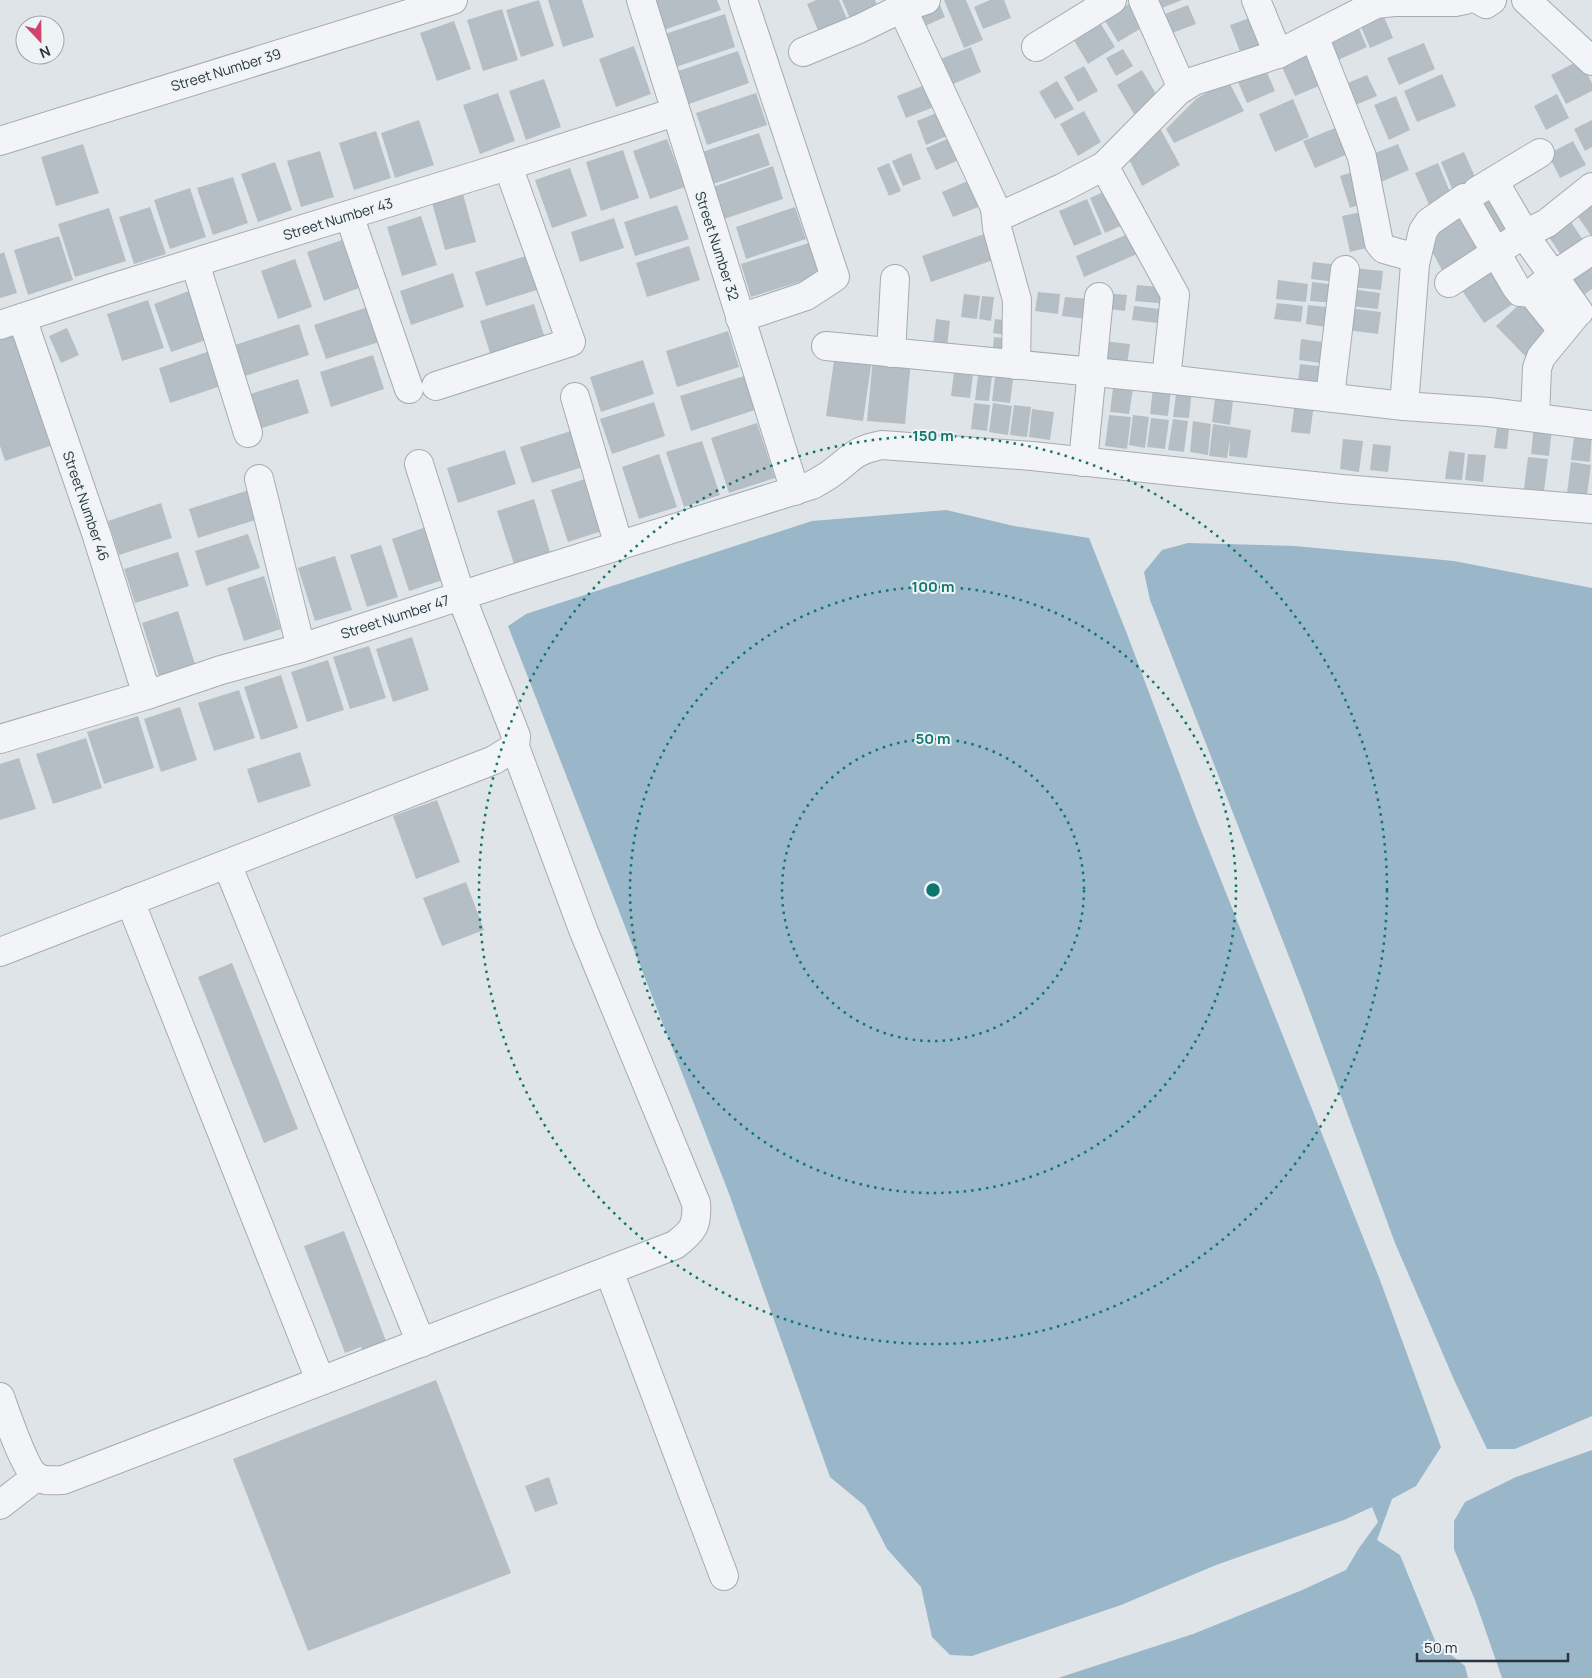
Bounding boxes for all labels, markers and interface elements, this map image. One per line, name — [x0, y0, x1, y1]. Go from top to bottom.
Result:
north arrow — [15, 15, 65, 65]
text: N — [37, 42, 53, 63]
street label: Street Number 39 — [168, 44, 283, 95]
street label: Street Number 32 — [691, 189, 744, 303]
street label: Street Number 43 — [281, 193, 395, 244]
text: 150 m — [912, 425, 954, 446]
street label: Street Number 46 — [59, 448, 114, 563]
text: 100 m — [912, 576, 954, 597]
street label: Street Number 47 — [338, 590, 452, 643]
text: 50 m — [915, 728, 951, 749]
centre of rings — [924, 881, 942, 899]
scale bar — [1417, 1630, 1568, 1662]
text: 50 m — [1424, 1637, 1458, 1658]

